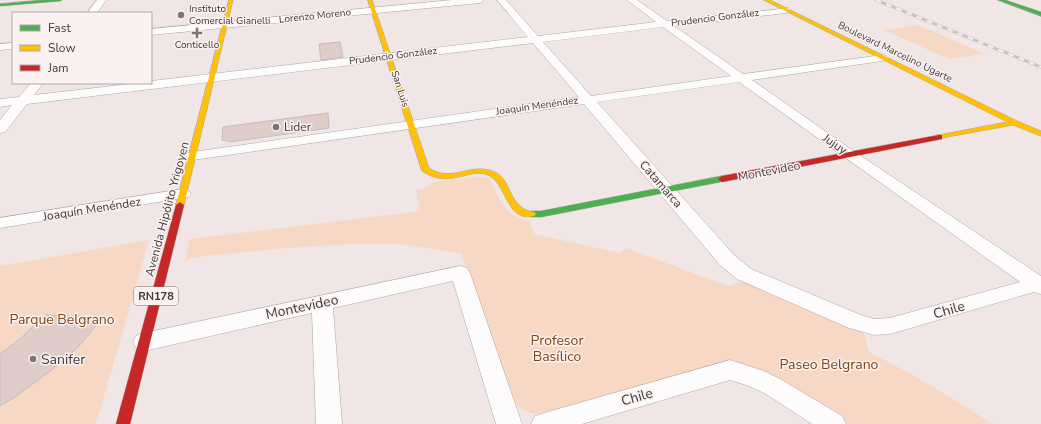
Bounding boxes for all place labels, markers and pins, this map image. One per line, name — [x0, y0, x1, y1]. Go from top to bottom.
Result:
place label: Instituto Comercial Gianelli — [189, 2, 270, 28]
marker: Instituto Comercial Gianelli — [176, 10, 186, 20]
marker: Conticello — [192, 28, 202, 38]
place label: Conticello — [175, 38, 220, 52]
place label: Lider — [284, 119, 312, 135]
marker: Lider — [271, 122, 281, 132]
place label: Sanifer — [41, 350, 85, 369]
marker: Sanifer — [28, 354, 38, 364]

